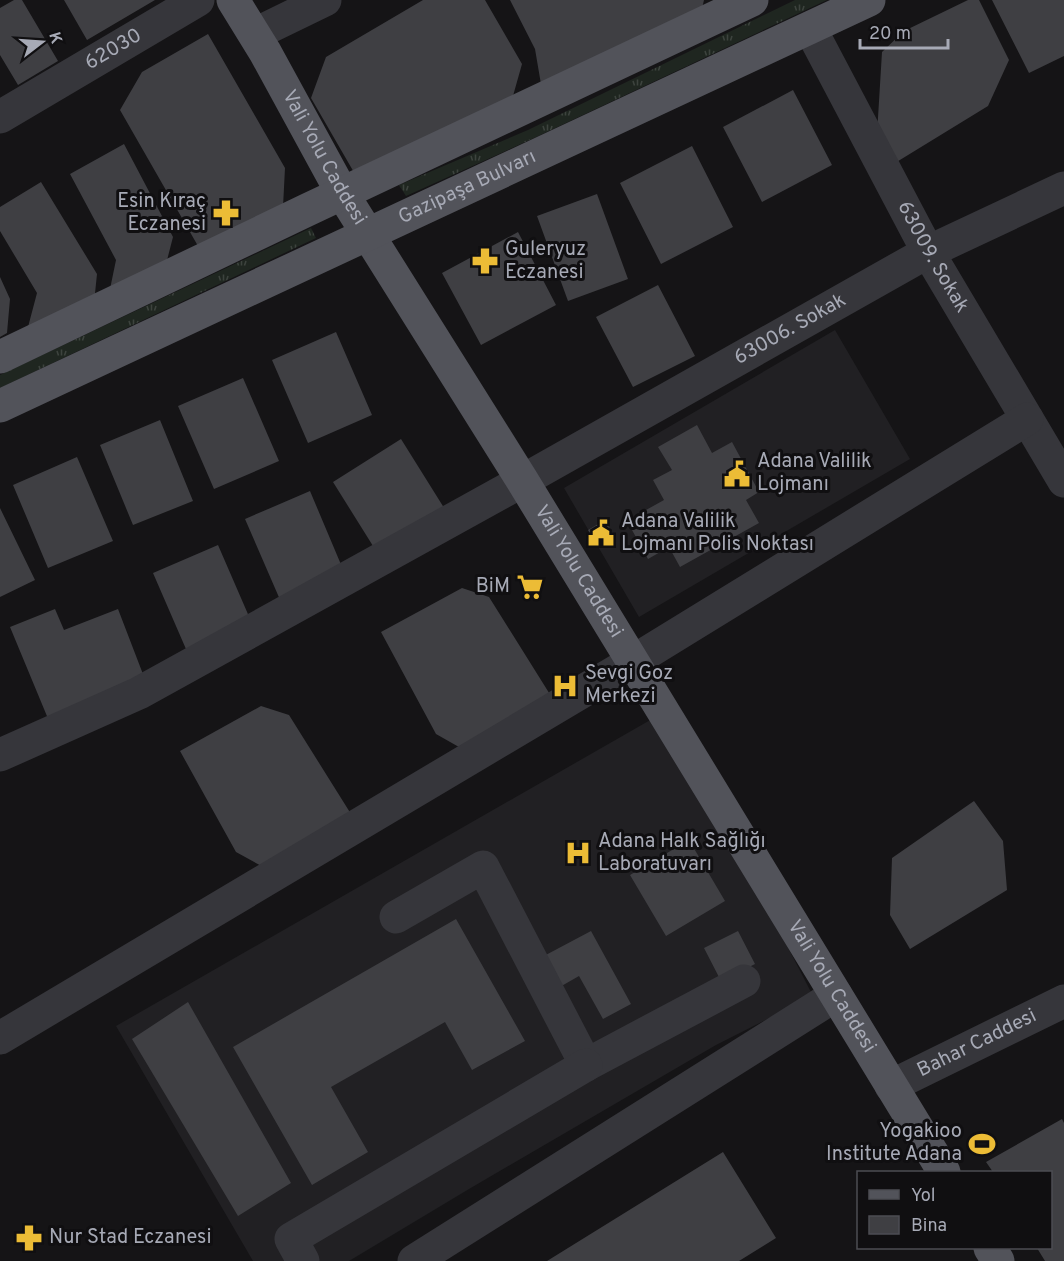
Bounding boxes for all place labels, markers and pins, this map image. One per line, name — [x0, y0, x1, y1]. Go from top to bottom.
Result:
place label: Esin Kıraç Eczanesi — [117, 189, 206, 238]
pharmacy icon: Esin Kıraç Eczanesi — [211, 198, 241, 228]
place label: Guleryuz Eczanesi — [505, 237, 586, 286]
pharmacy icon: Guleryuz Eczanesi — [470, 246, 500, 276]
place label: Adana Valilik Lojmanı — [757, 449, 872, 498]
public building icon: Adana Valilik Lojmanı — [722, 459, 752, 489]
place label: Adana Valilik Lojmanı Polis Noktası — [621, 509, 814, 558]
public building icon: Adana Valilik Lojmanı Polis Noktası — [586, 518, 616, 548]
supermarket icon: BiM — [515, 572, 545, 602]
place label: BiM — [476, 574, 510, 600]
place label: Sevgi Goz Merkezi — [585, 661, 673, 710]
hospital icon: Sevgi Goz Merkezi — [550, 671, 580, 701]
place label: Adana Halk Sağlığı Laboratuvarı — [598, 829, 765, 878]
hospital icon: Adana Halk Sağlığı Laboratuvarı — [563, 838, 593, 868]
place label: Yogakioo Institute Adana — [826, 1119, 962, 1168]
sports icon: Yogakioo Institute Adana — [967, 1129, 997, 1159]
pharmacy icon: Nur Stad Eczanesi — [14, 1223, 44, 1253]
place label: Nur Stad Eczanesi — [49, 1225, 211, 1251]

